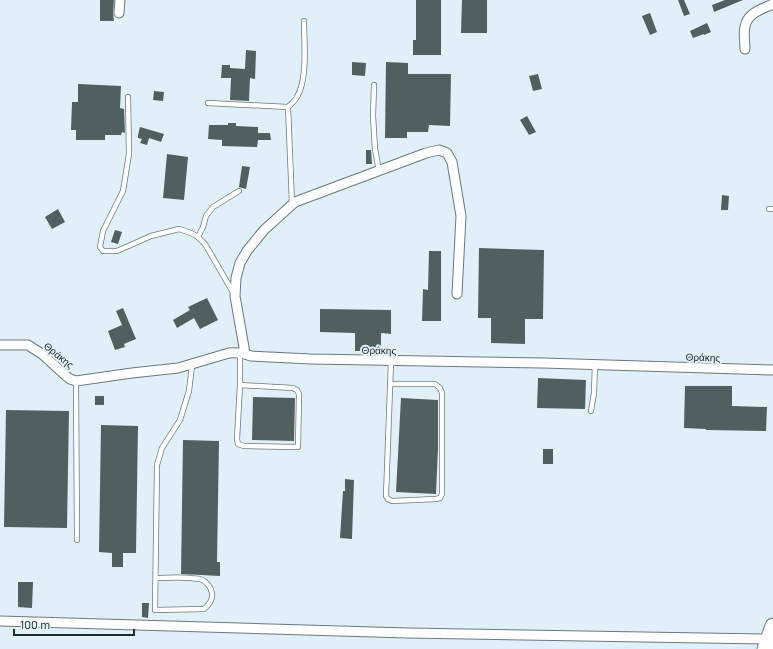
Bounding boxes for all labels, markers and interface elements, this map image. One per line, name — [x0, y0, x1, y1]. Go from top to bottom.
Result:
street label: Θράκης — [42, 339, 76, 371]
street label: Θράκης — [362, 344, 397, 356]
street label: Θράκης — [685, 350, 721, 364]
scale bar — [14, 611, 134, 637]
text: 100 m — [20, 617, 50, 631]

